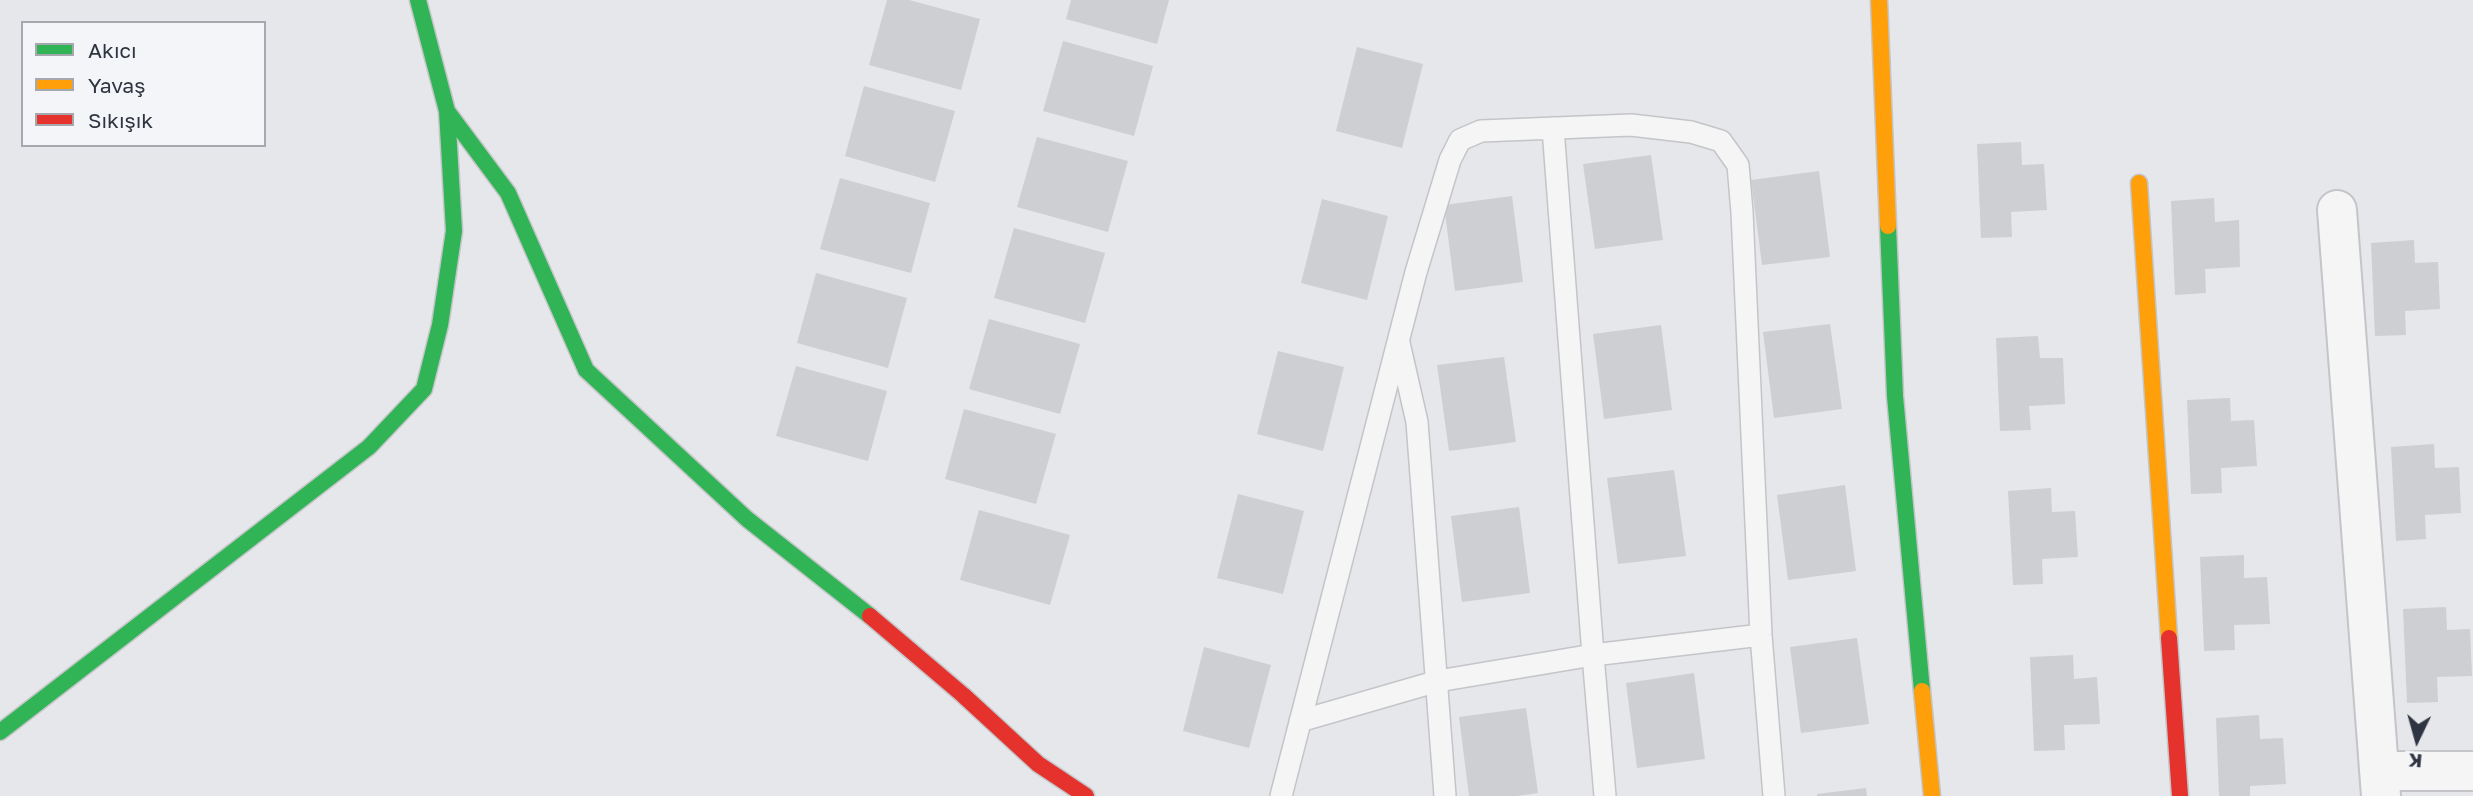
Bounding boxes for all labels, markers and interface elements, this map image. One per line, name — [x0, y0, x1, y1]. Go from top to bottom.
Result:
legend — [21, 21, 266, 147]
text: Akıcı — [88, 37, 137, 63]
text: Yavaş — [88, 72, 145, 98]
text: Sıkışık — [88, 107, 153, 133]
north arrow — [2382, 705, 2452, 775]
text: K — [2407, 749, 2423, 773]

